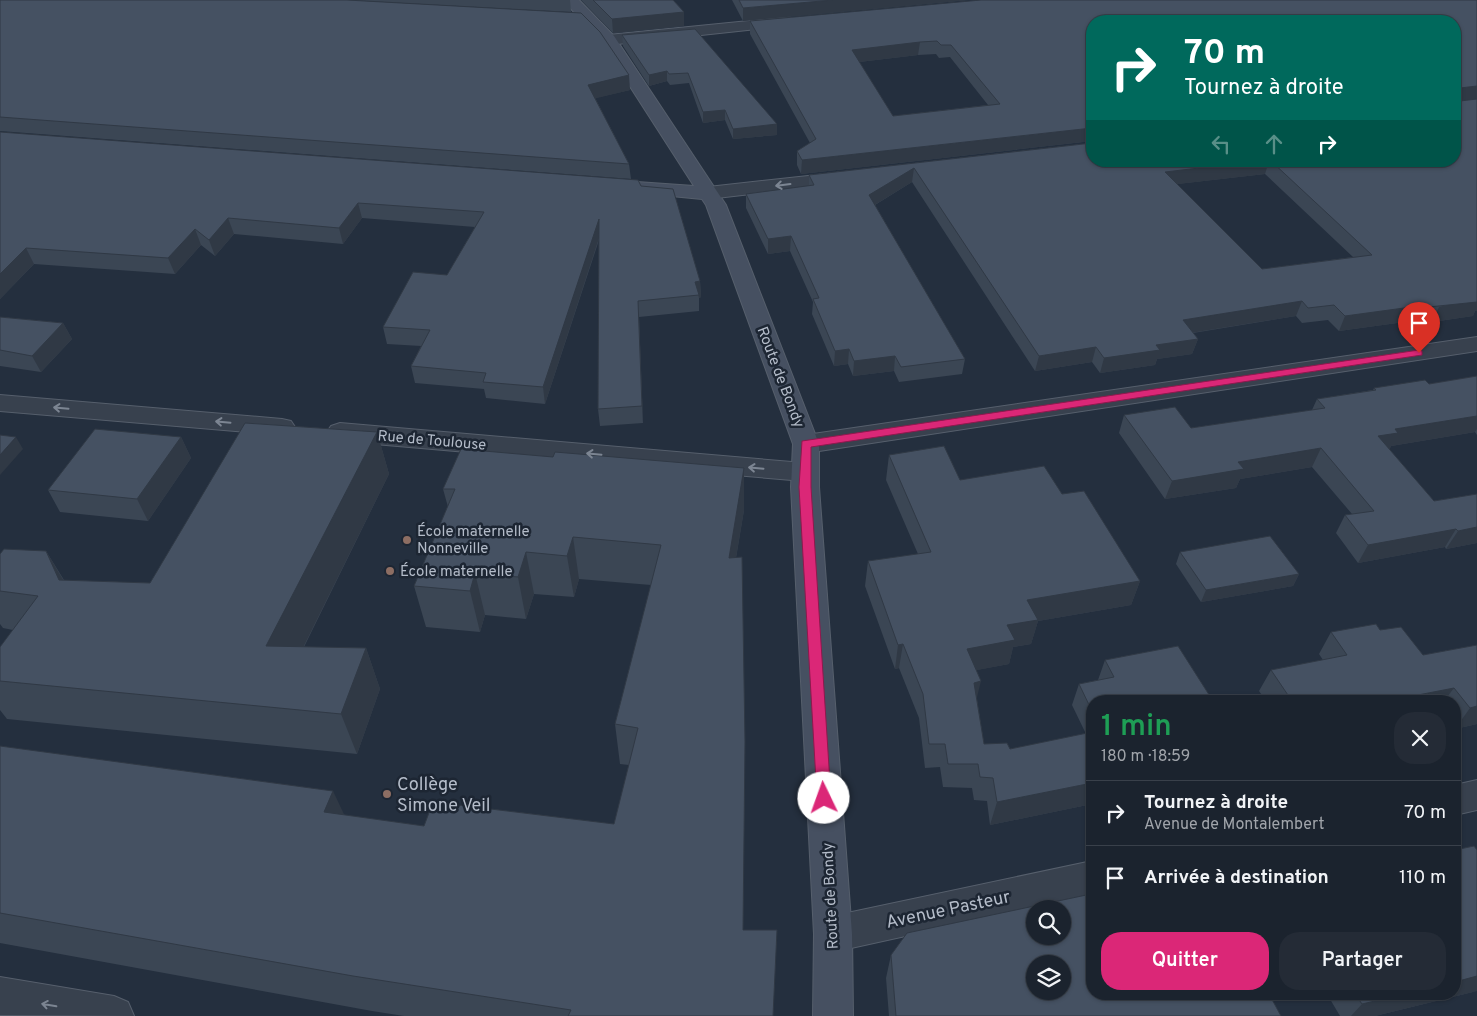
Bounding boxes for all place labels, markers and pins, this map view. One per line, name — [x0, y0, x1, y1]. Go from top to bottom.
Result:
pin — [1398, 302, 1440, 353]
place label: École maternelle Nonneville — [417, 522, 530, 559]
marker: École maternelle Nonneville — [401, 534, 413, 546]
place label: École maternelle — [400, 562, 513, 582]
marker: École maternelle — [384, 565, 396, 577]
place label: Collège Simone Veil — [397, 774, 490, 818]
marker: Collège Simone Veil — [381, 788, 393, 800]

